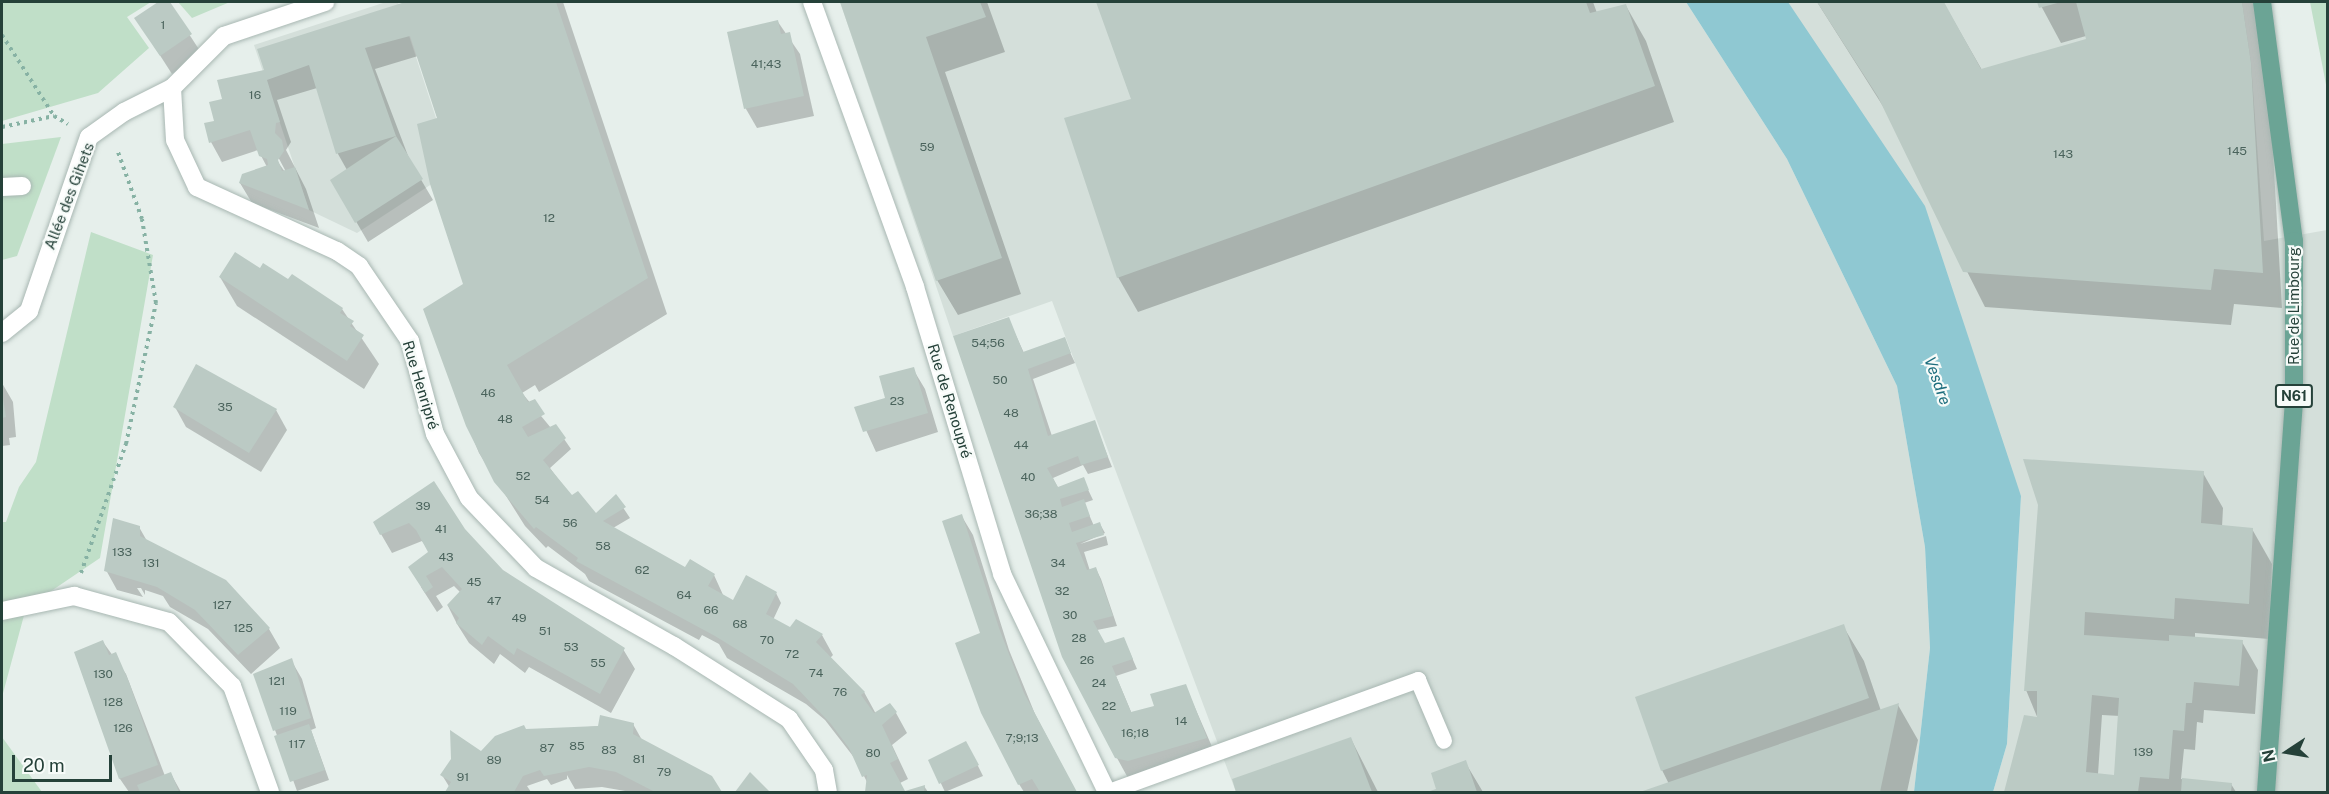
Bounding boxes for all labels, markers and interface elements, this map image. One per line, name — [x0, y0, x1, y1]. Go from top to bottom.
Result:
house number: 1 — [161, 19, 165, 33]
house number: 41;43 — [751, 58, 781, 72]
house number: 16 — [249, 89, 261, 103]
street label: Allée des Gihets — [40, 140, 98, 252]
house number: 59 — [919, 141, 935, 155]
house number: 145 — [2227, 145, 2247, 159]
house number: 143 — [2053, 148, 2073, 162]
house number: 12 — [543, 212, 555, 226]
street label: Rue de Limbourg — [2285, 247, 2303, 365]
house number: 54;56 — [971, 337, 1005, 351]
street label: Rue Henripré — [399, 338, 443, 432]
street label: Rue de Renoupré — [924, 341, 976, 461]
water label: Vesdre — [1919, 354, 1955, 408]
house number: 50 — [992, 374, 1008, 388]
road number: N61 — [2274, 385, 2314, 407]
house number: 46 — [480, 387, 496, 401]
house number: 23 — [890, 395, 904, 409]
house number: 35 — [217, 401, 233, 415]
house number: 48 — [1003, 407, 1019, 421]
house number: 48 — [497, 413, 513, 427]
house number: 44 — [1013, 439, 1029, 453]
house number: 52 — [516, 470, 530, 484]
house number: 40 — [1021, 471, 1035, 485]
house number: 54 — [534, 494, 550, 508]
house number: 39 — [416, 500, 430, 514]
house number: 36;38 — [1024, 508, 1058, 522]
house number: 56 — [562, 517, 578, 531]
house number: 41 — [435, 523, 447, 537]
house number: 58 — [595, 540, 611, 554]
house number: 133 — [112, 546, 132, 560]
house number: 43 — [438, 551, 454, 565]
house number: 131 — [142, 557, 160, 571]
house number: 34 — [1050, 557, 1066, 571]
house number: 62 — [635, 564, 649, 578]
house number: 45 — [466, 576, 482, 590]
house number: 32 — [1055, 585, 1069, 599]
house number: 64 — [677, 589, 691, 603]
house number: 47 — [487, 595, 501, 609]
house number: 127 — [212, 599, 232, 613]
house number: 66 — [704, 604, 718, 618]
house number: 30 — [1063, 609, 1077, 623]
house number: 49 — [511, 612, 527, 626]
house number: 68 — [732, 618, 748, 632]
house number: 125 — [233, 622, 253, 636]
house number: 51 — [539, 625, 551, 639]
house number: 28 — [1072, 632, 1086, 646]
house number: 70 — [760, 634, 774, 648]
house number: 53 — [563, 641, 579, 655]
house number: 72 — [785, 648, 799, 662]
house number: 26 — [1080, 654, 1094, 668]
house number: 55 — [590, 657, 606, 671]
house number: 74 — [809, 667, 823, 681]
house number: 130 — [93, 668, 113, 682]
house number: 121 — [269, 675, 285, 689]
house number: 24 — [1092, 677, 1106, 691]
house number: 76 — [833, 686, 847, 700]
house number: 128 — [103, 696, 123, 710]
house number: 22 — [1102, 700, 1116, 714]
house number: 119 — [279, 705, 297, 719]
house number: 14 — [1175, 715, 1187, 729]
house number: 126 — [113, 722, 133, 736]
north arrow — [2257, 722, 2317, 782]
house number: 16;18 — [1121, 727, 1149, 741]
house number: 7;9;13 — [1006, 732, 1038, 746]
house number: 117 — [289, 738, 305, 752]
house number: 85 — [569, 740, 585, 754]
house number: 87 — [540, 742, 554, 756]
scale bar — [15, 743, 116, 781]
house number: 83 — [601, 744, 617, 758]
house number: 139 — [2133, 746, 2153, 760]
house number: 80 — [865, 747, 881, 761]
text: N — [2258, 748, 2279, 764]
house number: 81 — [633, 753, 645, 767]
house number: 89 — [486, 754, 502, 768]
text: 20 m — [23, 755, 65, 776]
house number: 79 — [657, 766, 671, 780]
house number: 91 — [457, 771, 469, 785]

